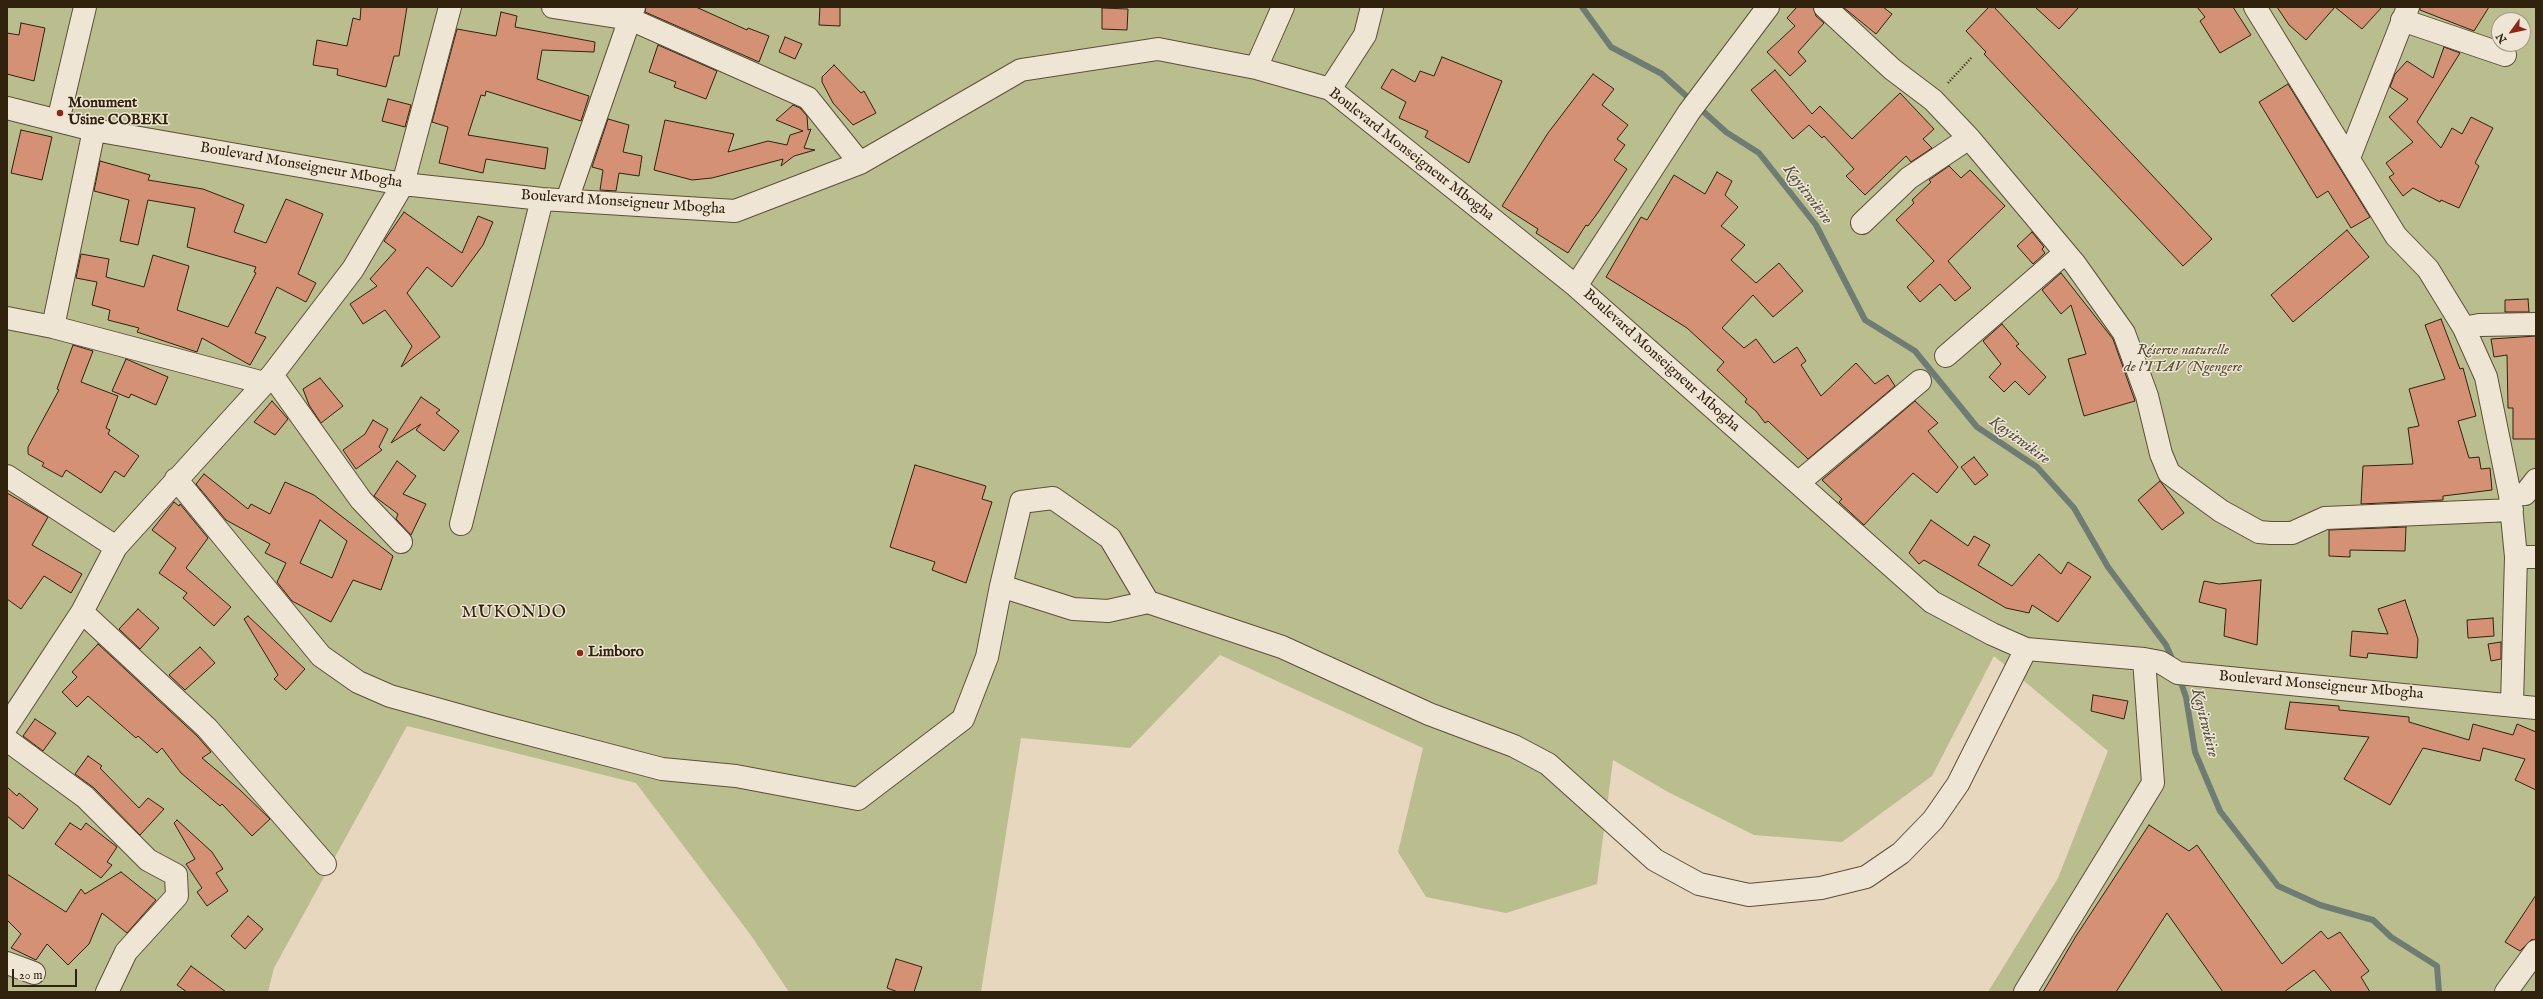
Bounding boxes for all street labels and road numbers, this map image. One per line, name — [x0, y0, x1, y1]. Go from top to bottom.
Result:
street label: Boulevard Monseigneur Mbogha — [1325, 85, 1497, 225]
street label: Boulevard Monseigneur Mbogha — [198, 139, 404, 193]
street label: Boulevard Monseigneur Mbogha — [520, 187, 726, 219]
street label: Boulevard Monseigneur Mbogha — [1579, 286, 1743, 436]
street label: Boulevard Monseigneur Mbogha — [2218, 668, 2424, 704]

